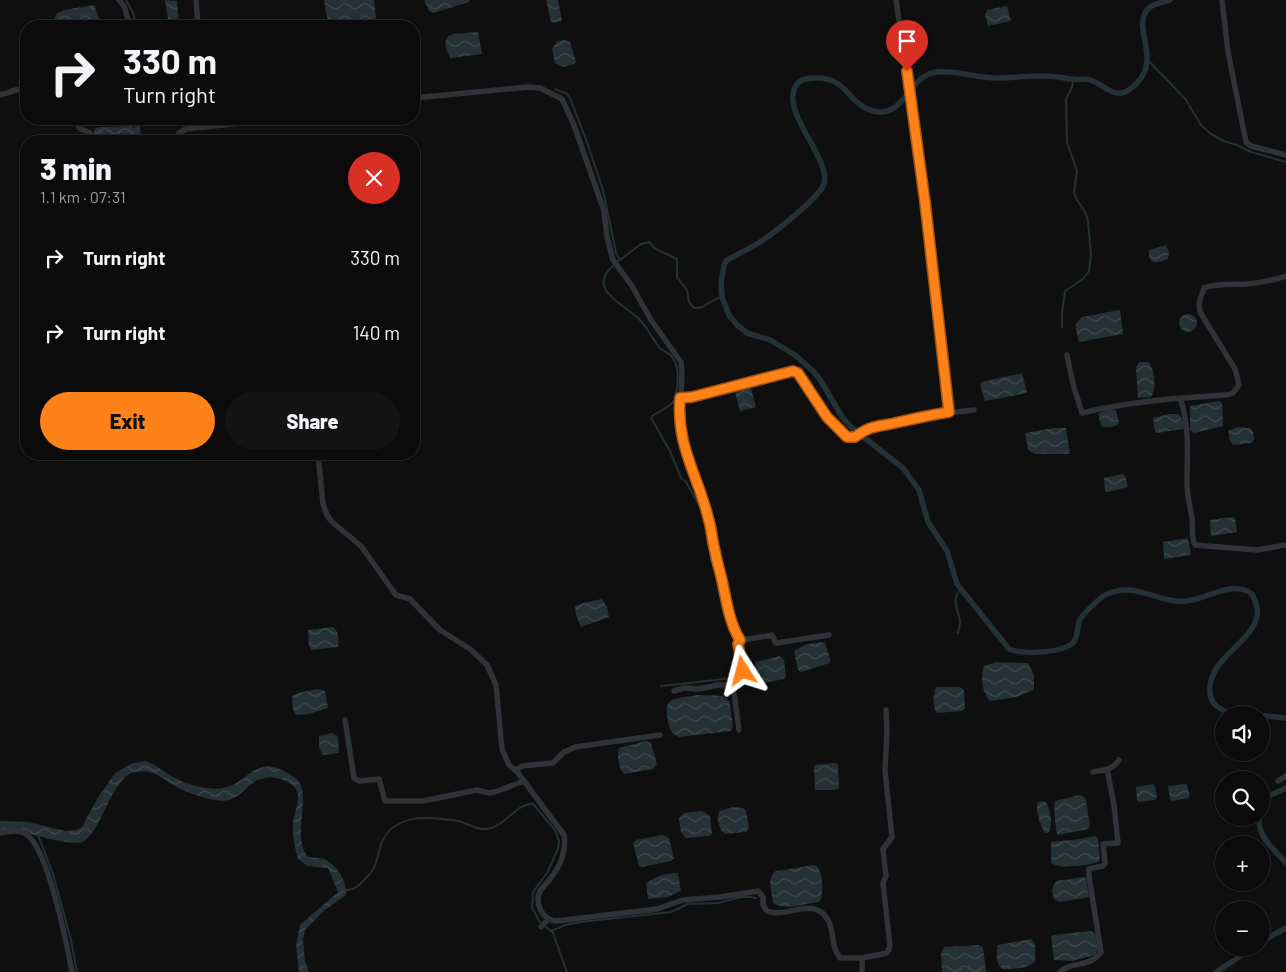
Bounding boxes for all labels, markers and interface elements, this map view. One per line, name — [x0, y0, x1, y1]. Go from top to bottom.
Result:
pin — [886, 20, 928, 71]
icon: arrive — [893, 27, 921, 55]
text: 330 m — [123, 39, 217, 81]
icon: right — [40, 40, 105, 105]
text: Turn right — [123, 81, 216, 107]
text: 3 min — [40, 150, 112, 186]
button: close — [348, 152, 400, 204]
text: 1.1 km · 07:31 — [40, 187, 126, 206]
icon: right — [40, 244, 68, 272]
text: Turn right — [83, 246, 165, 269]
text: 330 m — [350, 246, 400, 269]
icon: right — [40, 319, 68, 347]
text: Turn right — [83, 321, 165, 344]
text: 140 m — [353, 321, 400, 344]
button: Exit — [40, 392, 215, 450]
button: Share — [225, 392, 400, 450]
position arrow — [716, 644, 768, 696]
map controls — [1215, 706, 1270, 956]
button: sound — [1215, 706, 1270, 761]
button: search — [1215, 771, 1270, 826]
button: + — [1215, 836, 1270, 891]
button: − — [1215, 901, 1270, 956]

